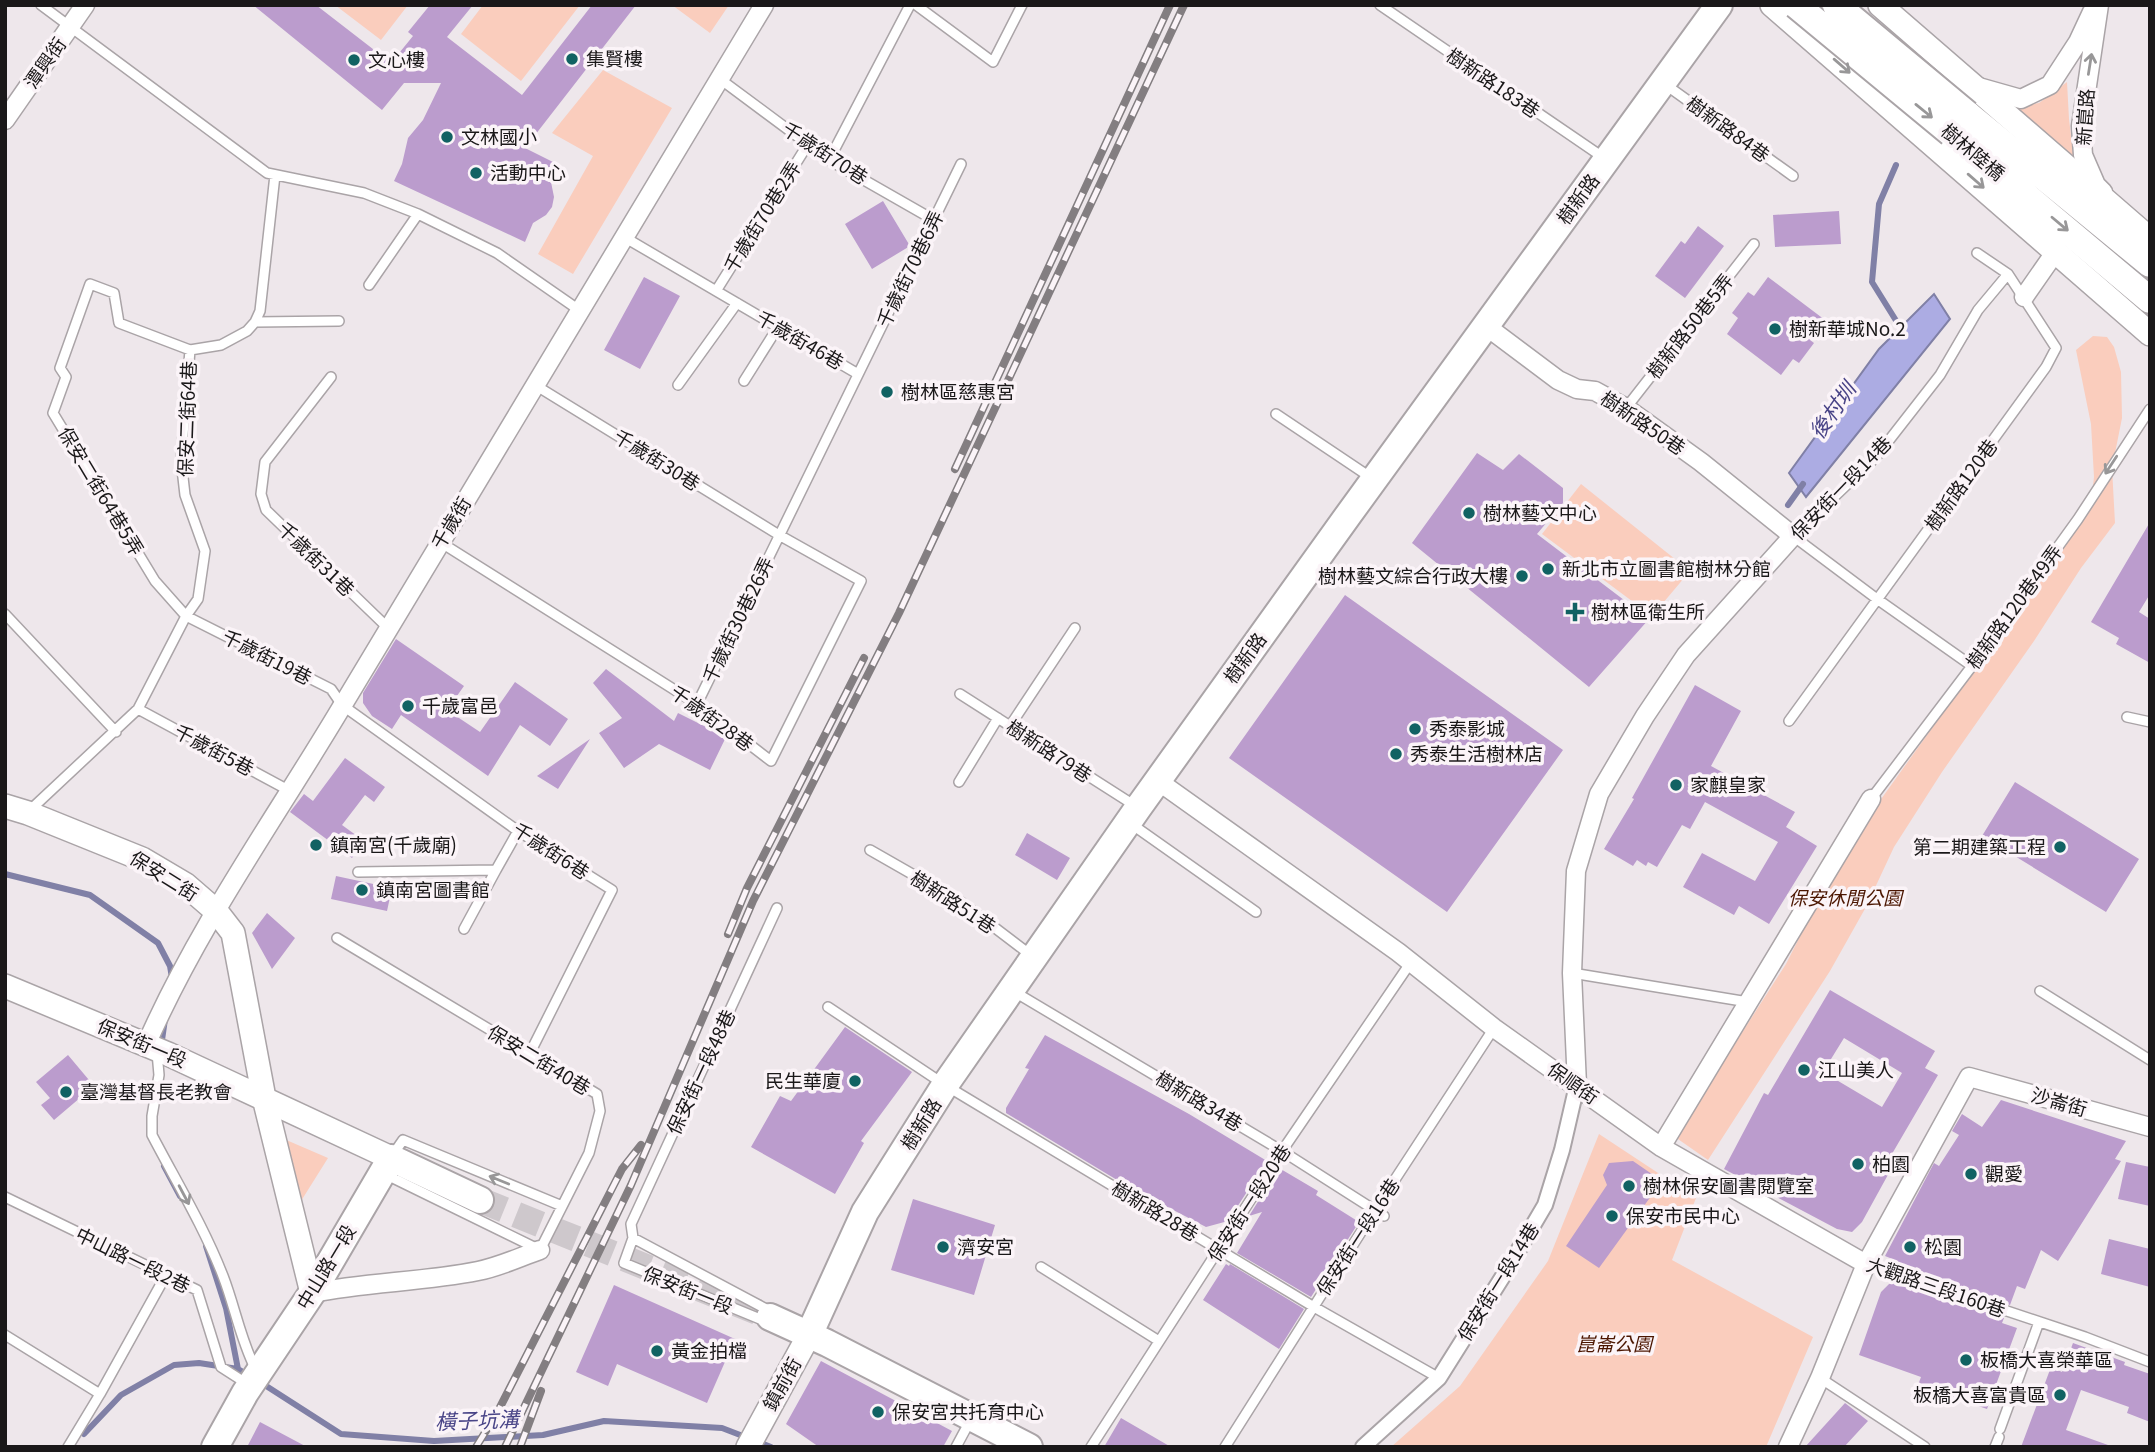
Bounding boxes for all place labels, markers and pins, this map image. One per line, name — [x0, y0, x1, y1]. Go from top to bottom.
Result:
place label: 集賢樓 — [586, 44, 643, 71]
place label: 文心樓 — [368, 45, 425, 72]
marker: 集賢樓 — [564, 51, 580, 67]
marker: 文心樓 — [346, 52, 362, 68]
place label: 文林國小 — [461, 122, 537, 149]
marker: 文林國小 — [439, 129, 455, 145]
place label: 活動中心 — [490, 158, 566, 185]
marker: 活動中心 — [468, 165, 484, 181]
place label: 樹新華城No.2 — [1789, 314, 1906, 341]
marker: 樹新華城No.2 — [1767, 321, 1783, 337]
place label: 樹林區慈惠宮 — [901, 377, 1015, 404]
marker: 樹林區慈惠宮 — [879, 384, 895, 400]
place label: 樹林藝文中心 — [1483, 498, 1597, 525]
marker: 樹林藝文中心 — [1461, 505, 1477, 521]
place label: 新北市立圖書館樹林分館 — [1562, 554, 1771, 581]
place label: 樹林藝文綜合行政大樓 — [1318, 561, 1508, 588]
marker: 新北市立圖書館樹林分館 — [1540, 561, 1556, 577]
marker: 樹林藝文綜合行政大樓 — [1514, 568, 1530, 584]
place label: 樹林區衛生所 — [1591, 597, 1705, 624]
marker: 樹林區衛生所 — [1565, 602, 1585, 622]
place label: 千歲富邑 — [422, 691, 498, 718]
marker: 千歲富邑 — [400, 698, 416, 714]
place label: 秀泰影城 — [1429, 714, 1505, 741]
marker: 秀泰影城 — [1407, 721, 1423, 737]
place label: 秀泰生活樹林店 — [1410, 739, 1543, 766]
marker: 秀泰生活樹林店 — [1388, 746, 1404, 762]
place label: 家麒皇家 — [1690, 770, 1766, 797]
marker: 家麒皇家 — [1668, 777, 1684, 793]
place label: 鎮南宮(千歲廟) — [330, 830, 457, 857]
place label: 第二期建築工程 — [1913, 832, 2046, 859]
marker: 鎮南宮(千歲廟) — [308, 837, 324, 853]
marker: 第二期建築工程 — [2052, 839, 2068, 855]
place label: 鎮南宮圖書館 — [376, 875, 490, 902]
marker: 鎮南宮圖書館 — [354, 882, 370, 898]
place label: 江山美人 — [1818, 1055, 1894, 1082]
marker: 江山美人 — [1796, 1062, 1812, 1078]
place label: 民生華廈 — [765, 1066, 841, 1093]
marker: 民生華廈 — [847, 1073, 863, 1089]
place label: 臺灣基督長老教會 — [80, 1077, 232, 1104]
marker: 臺灣基督長老教會 — [58, 1084, 74, 1100]
place label: 柏園 — [1872, 1149, 1910, 1176]
marker: 柏園 — [1850, 1156, 1866, 1172]
place label: 觀愛 — [1985, 1159, 2023, 1186]
marker: 觀愛 — [1963, 1166, 1979, 1182]
place label: 樹林保安圖書閱覽室 — [1643, 1171, 1814, 1198]
marker: 樹林保安圖書閱覽室 — [1621, 1178, 1637, 1194]
place label: 保安市民中心 — [1626, 1201, 1740, 1228]
marker: 保安市民中心 — [1604, 1208, 1620, 1224]
place label: 濟安宮 — [957, 1232, 1014, 1259]
place label: 松園 — [1924, 1232, 1962, 1259]
marker: 濟安宮 — [935, 1239, 951, 1255]
marker: 松園 — [1902, 1239, 1918, 1255]
place label: 黃金拍檔 — [671, 1336, 747, 1363]
marker: 黃金拍檔 — [649, 1343, 665, 1359]
place label: 板橋大喜榮華區 — [1980, 1345, 2113, 1372]
marker: 板橋大喜榮華區 — [1958, 1352, 1974, 1368]
place label: 板橋大喜富貴區 — [1913, 1380, 2046, 1407]
marker: 板橋大喜富貴區 — [2052, 1387, 2068, 1403]
place label: 保安宮共托育中心 — [892, 1397, 1044, 1424]
marker: 保安宮共托育中心 — [870, 1404, 886, 1420]

